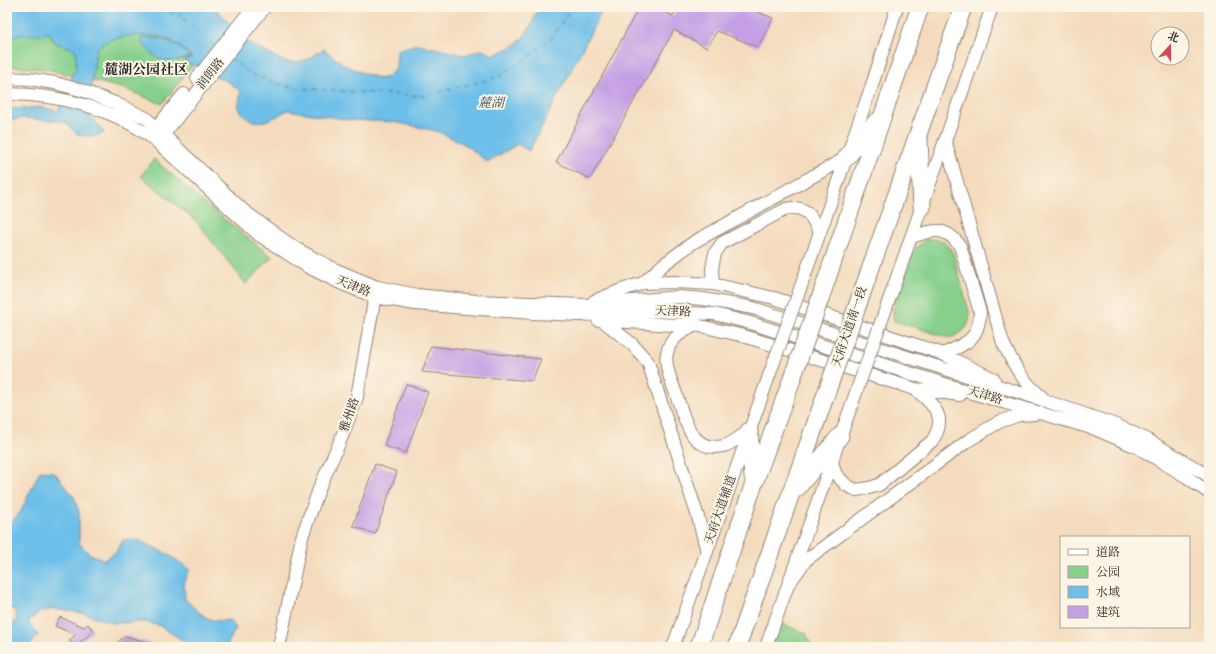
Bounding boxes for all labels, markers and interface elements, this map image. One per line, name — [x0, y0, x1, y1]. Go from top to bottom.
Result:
north arrow — [1150, 26, 1190, 66]
text: 北 — [1165, 28, 1181, 47]
street label: 润朗路 — [193, 54, 229, 94]
district label: 麓湖公园社区 — [104, 61, 188, 81]
water label: 麓湖 — [478, 95, 506, 113]
street label: 天津路 — [333, 272, 373, 302]
street label: 天府大道南一段 — [828, 284, 872, 370]
street label: 天津路 — [655, 302, 691, 322]
street label: 天津路 — [965, 382, 1005, 410]
street label: 雅州路 — [335, 395, 365, 435]
street label: 天府大道辅道 — [701, 473, 741, 547]
legend — [1060, 536, 1190, 628]
text: 道路 — [1096, 544, 1120, 562]
text: 公园 — [1096, 564, 1120, 582]
text: 水域 — [1096, 584, 1120, 602]
text: 建筑 — [1096, 604, 1120, 622]

